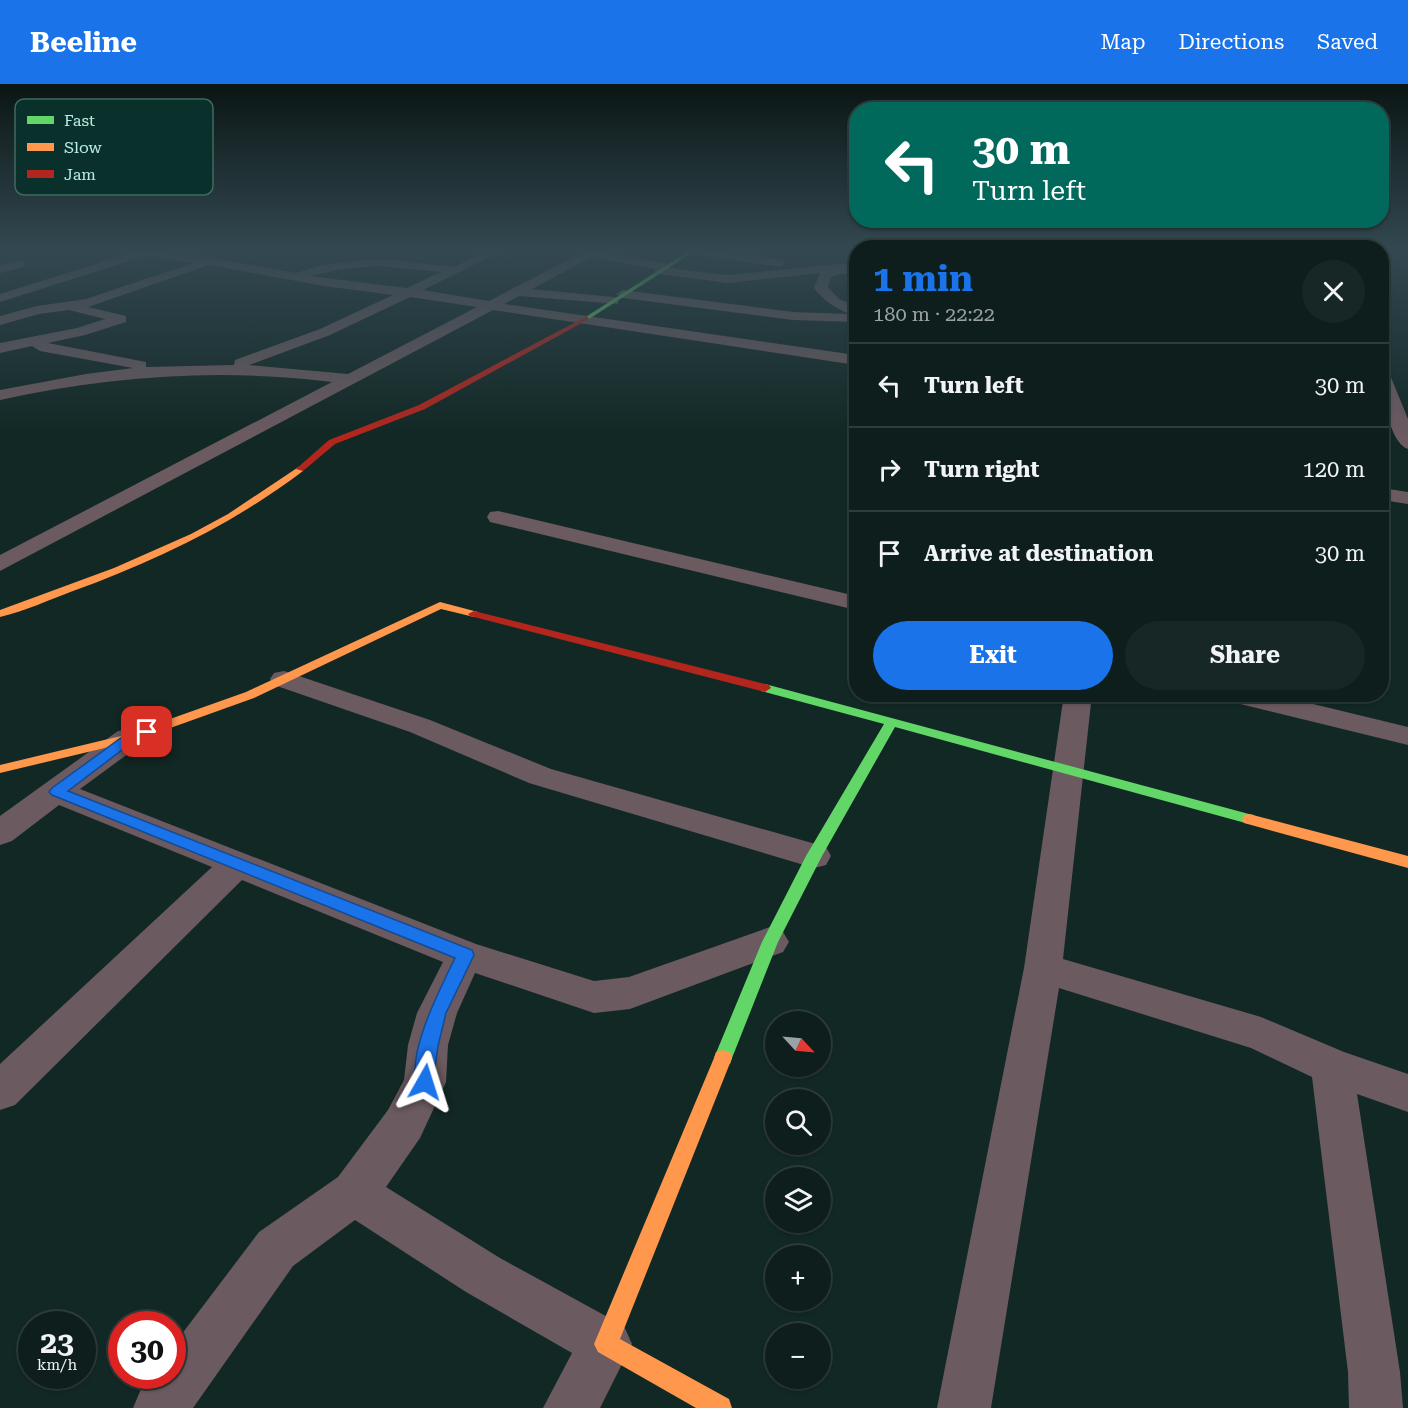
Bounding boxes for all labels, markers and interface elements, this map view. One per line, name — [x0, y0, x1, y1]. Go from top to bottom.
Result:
text: Beeline — [30, 26, 137, 59]
text: Map — [1101, 30, 1145, 54]
text: Directions — [1178, 30, 1284, 54]
text: Saved — [1317, 30, 1378, 54]
legend — [15, 99, 213, 195]
text: Fast — [64, 111, 95, 130]
text: 30 m — [972, 125, 1070, 174]
icon: left — [873, 126, 951, 204]
text: Slow — [64, 138, 102, 157]
text: Jam — [64, 165, 96, 184]
text: Turn left — [972, 175, 1086, 207]
text: 1 min — [873, 258, 973, 300]
button: close — [1302, 260, 1365, 323]
text: 180 m · 22:22 — [873, 302, 995, 326]
icon: left — [873, 369, 906, 402]
text: Turn left — [924, 373, 1024, 398]
text: 30 m — [1315, 373, 1365, 398]
icon: right — [873, 453, 906, 486]
text: Turn right — [924, 457, 1039, 482]
text: 120 m — [1302, 457, 1365, 482]
icon: arrive — [873, 537, 906, 570]
text: Arrive at destination — [924, 541, 1153, 566]
text: 30 m — [1315, 541, 1365, 566]
button: Exit — [873, 621, 1113, 690]
button: Share — [1125, 621, 1365, 690]
pin — [121, 706, 172, 757]
icon: arrive — [130, 715, 163, 748]
north arrow — [765, 1011, 831, 1077]
map controls — [765, 1011, 831, 1389]
position arrow — [393, 1050, 457, 1114]
button: search — [765, 1089, 831, 1155]
button: layers — [765, 1167, 831, 1233]
button: + — [765, 1245, 831, 1311]
speed limit sign: 30 — [108, 1311, 186, 1389]
button: − — [765, 1323, 831, 1389]
text: 23 — [40, 1325, 74, 1360]
text: km/h — [37, 1356, 77, 1374]

